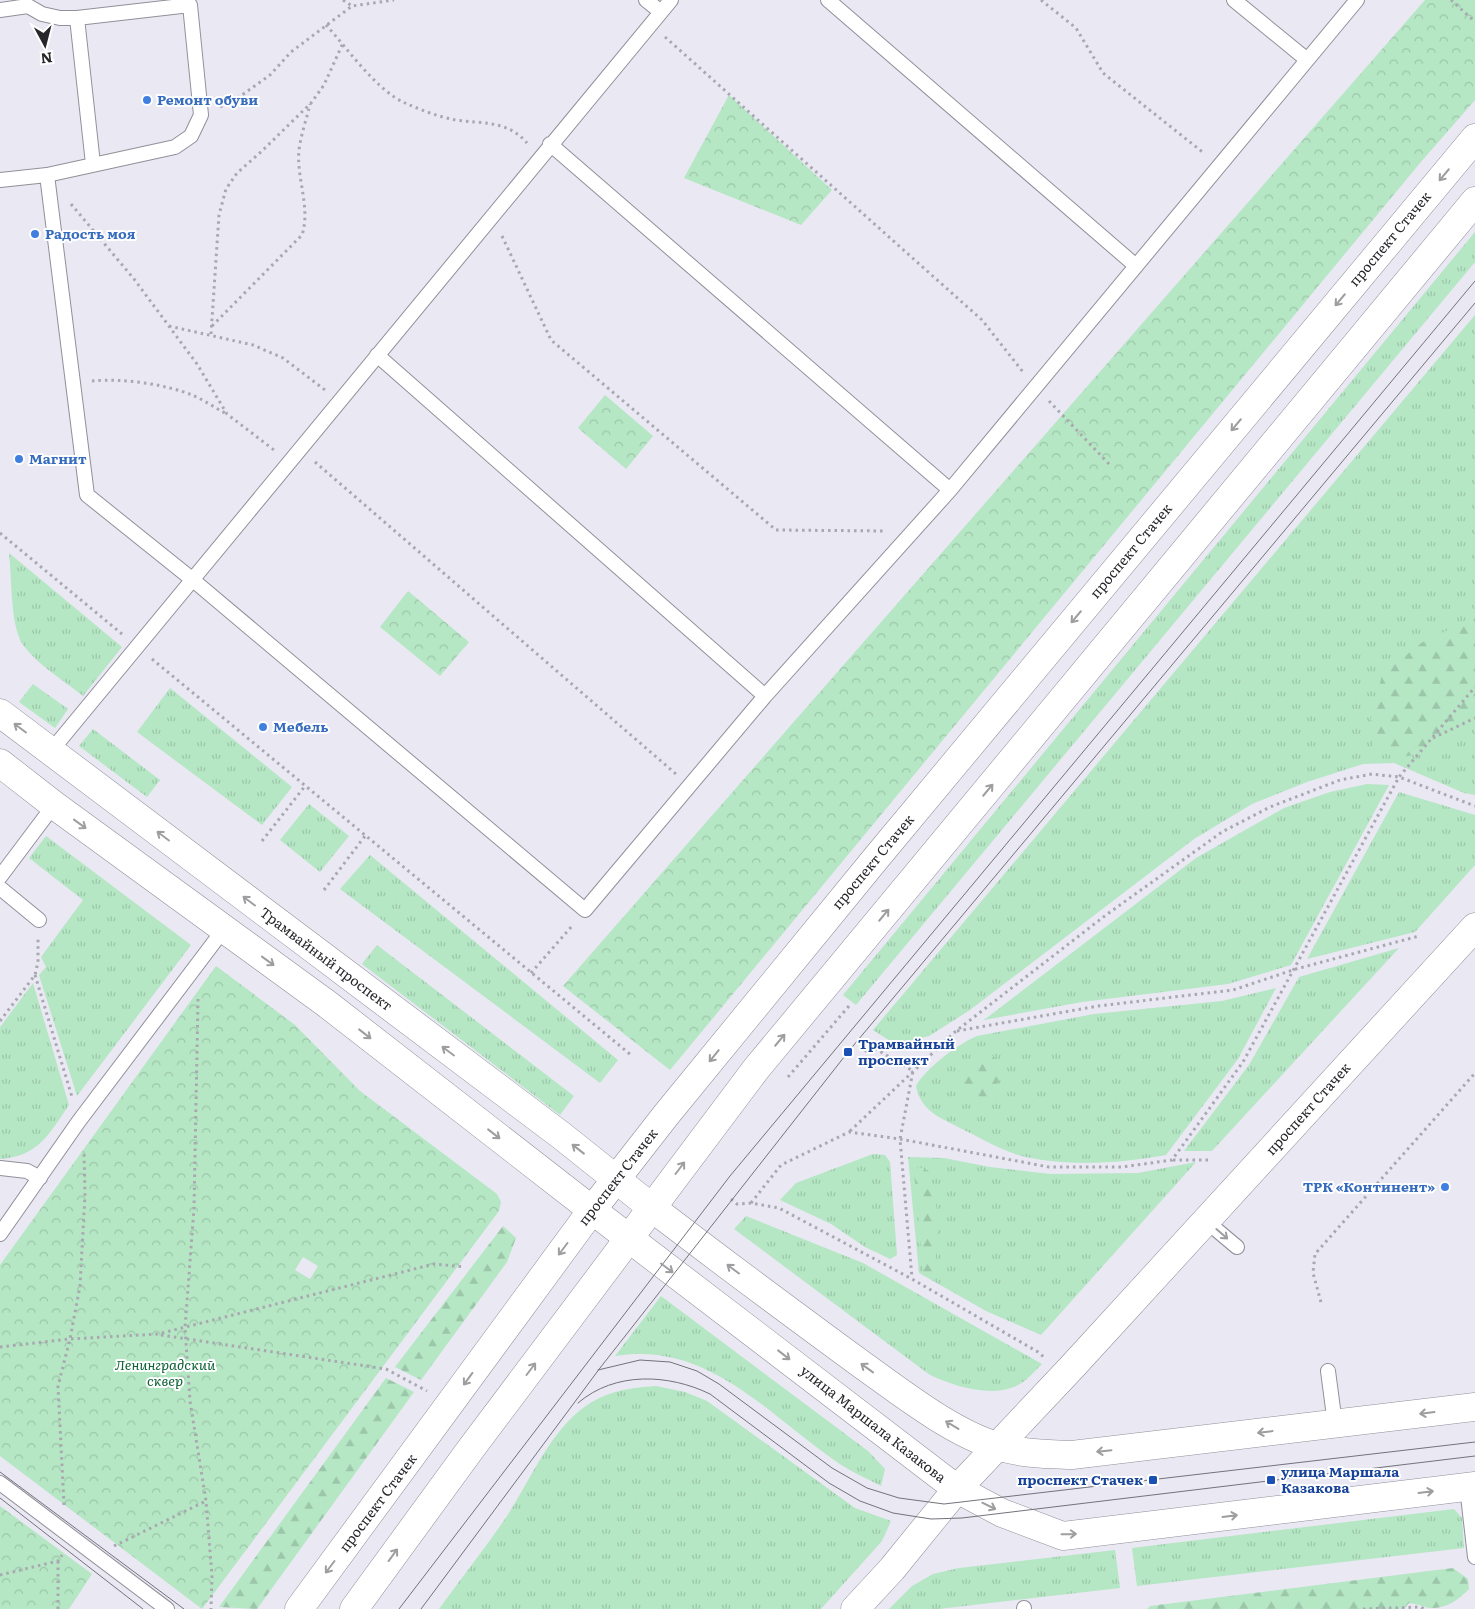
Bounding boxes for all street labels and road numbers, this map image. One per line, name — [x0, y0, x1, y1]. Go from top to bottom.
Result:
street label: проспект Стачек — [1344, 186, 1435, 290]
street label: проспект Стачек — [1085, 498, 1176, 602]
street label: проспект Стачек — [827, 809, 918, 913]
street label: Трамвайный проспект — [256, 902, 397, 1015]
street label: проспект Стачек — [1260, 1057, 1355, 1159]
street label: проспект Стачек — [573, 1123, 662, 1229]
street label: улица Маршала Казакова — [797, 1360, 951, 1487]
street label: проспект Стачек — [334, 1449, 421, 1556]

